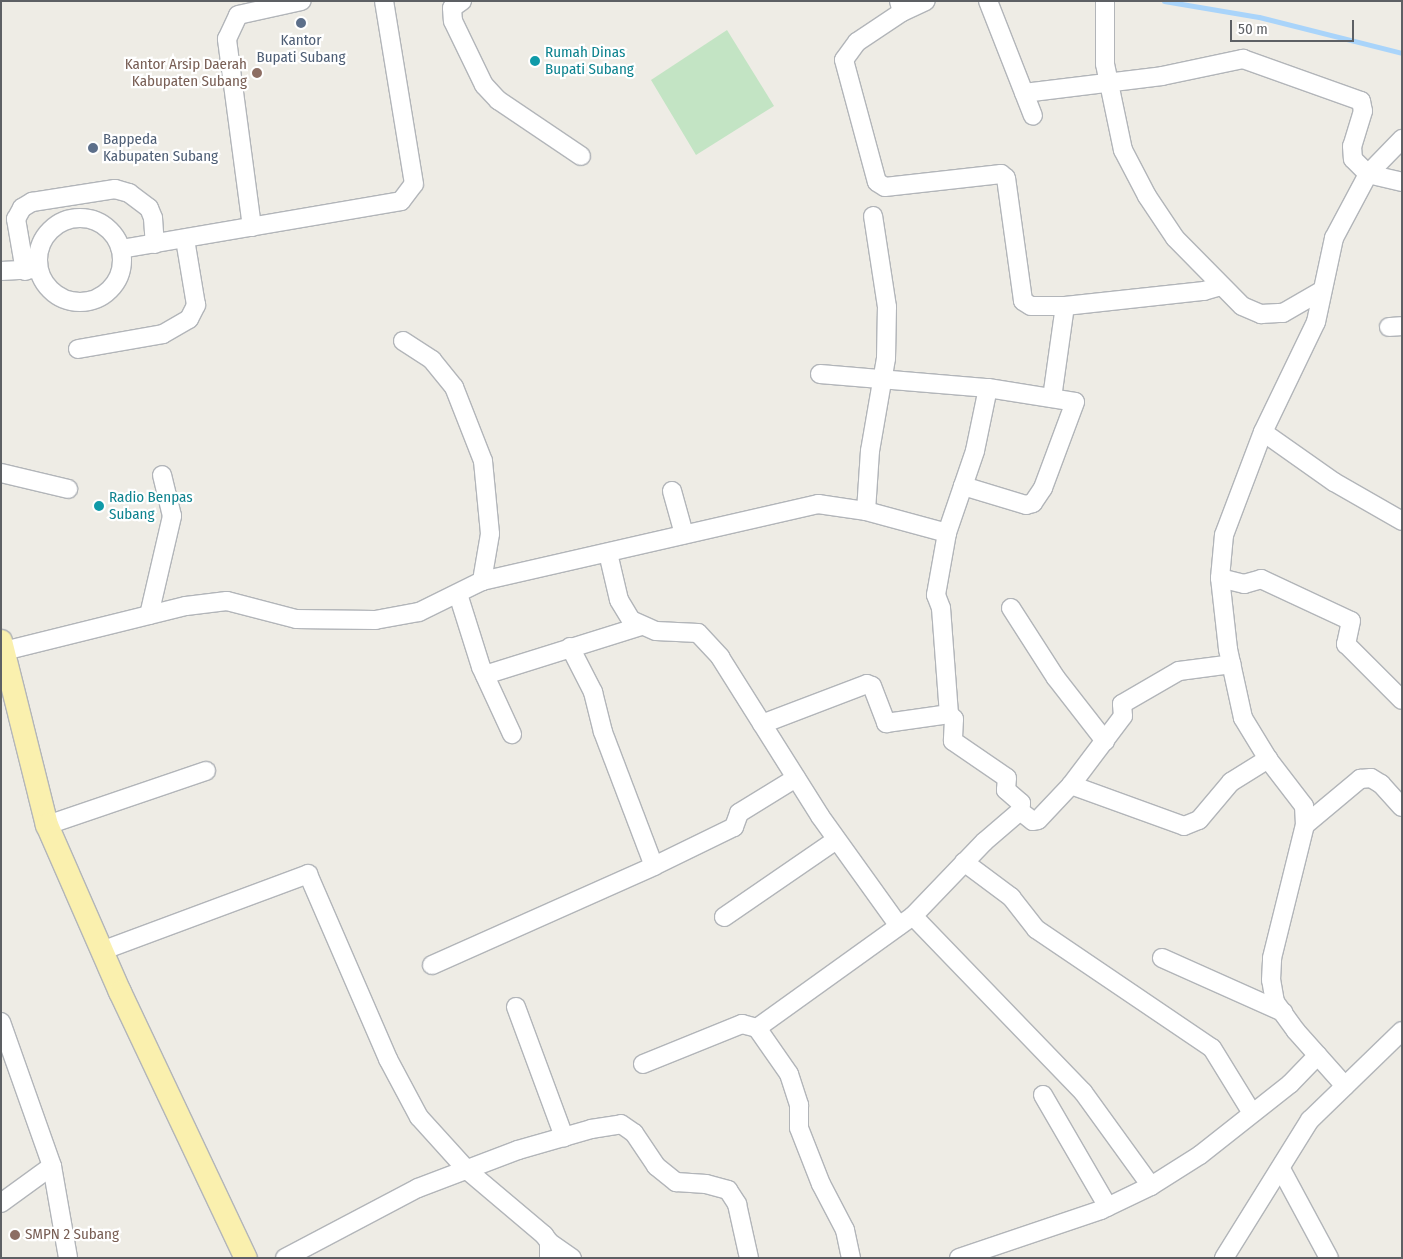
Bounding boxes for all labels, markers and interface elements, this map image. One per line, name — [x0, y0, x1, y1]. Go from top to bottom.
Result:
scale bar — [1233, 10, 1357, 42]
marker: Kantor Bupati Subang — [295, 17, 307, 29]
text: 50 m — [1238, 20, 1268, 38]
place label: Kantor Bupati Subang — [257, 31, 345, 66]
place label: Rumah Dinas Bupati Subang — [545, 43, 634, 78]
place label: Kantor Arsip Daerah Kabupaten Subang — [125, 55, 247, 90]
marker: Rumah Dinas Bupati Subang — [529, 55, 541, 67]
marker: Kantor Arsip Daerah Kabupaten Subang — [251, 67, 263, 79]
place label: Bappeda Kabupaten Subang — [103, 130, 218, 165]
marker: Bappeda Kabupaten Subang — [87, 142, 99, 154]
place label: Radio Benpas Subang — [109, 488, 193, 523]
marker: Radio Benpas Subang — [93, 500, 105, 512]
place label: SMPN 2 Subang — [25, 1226, 119, 1244]
marker: SMPN 2 Subang — [9, 1229, 21, 1241]

